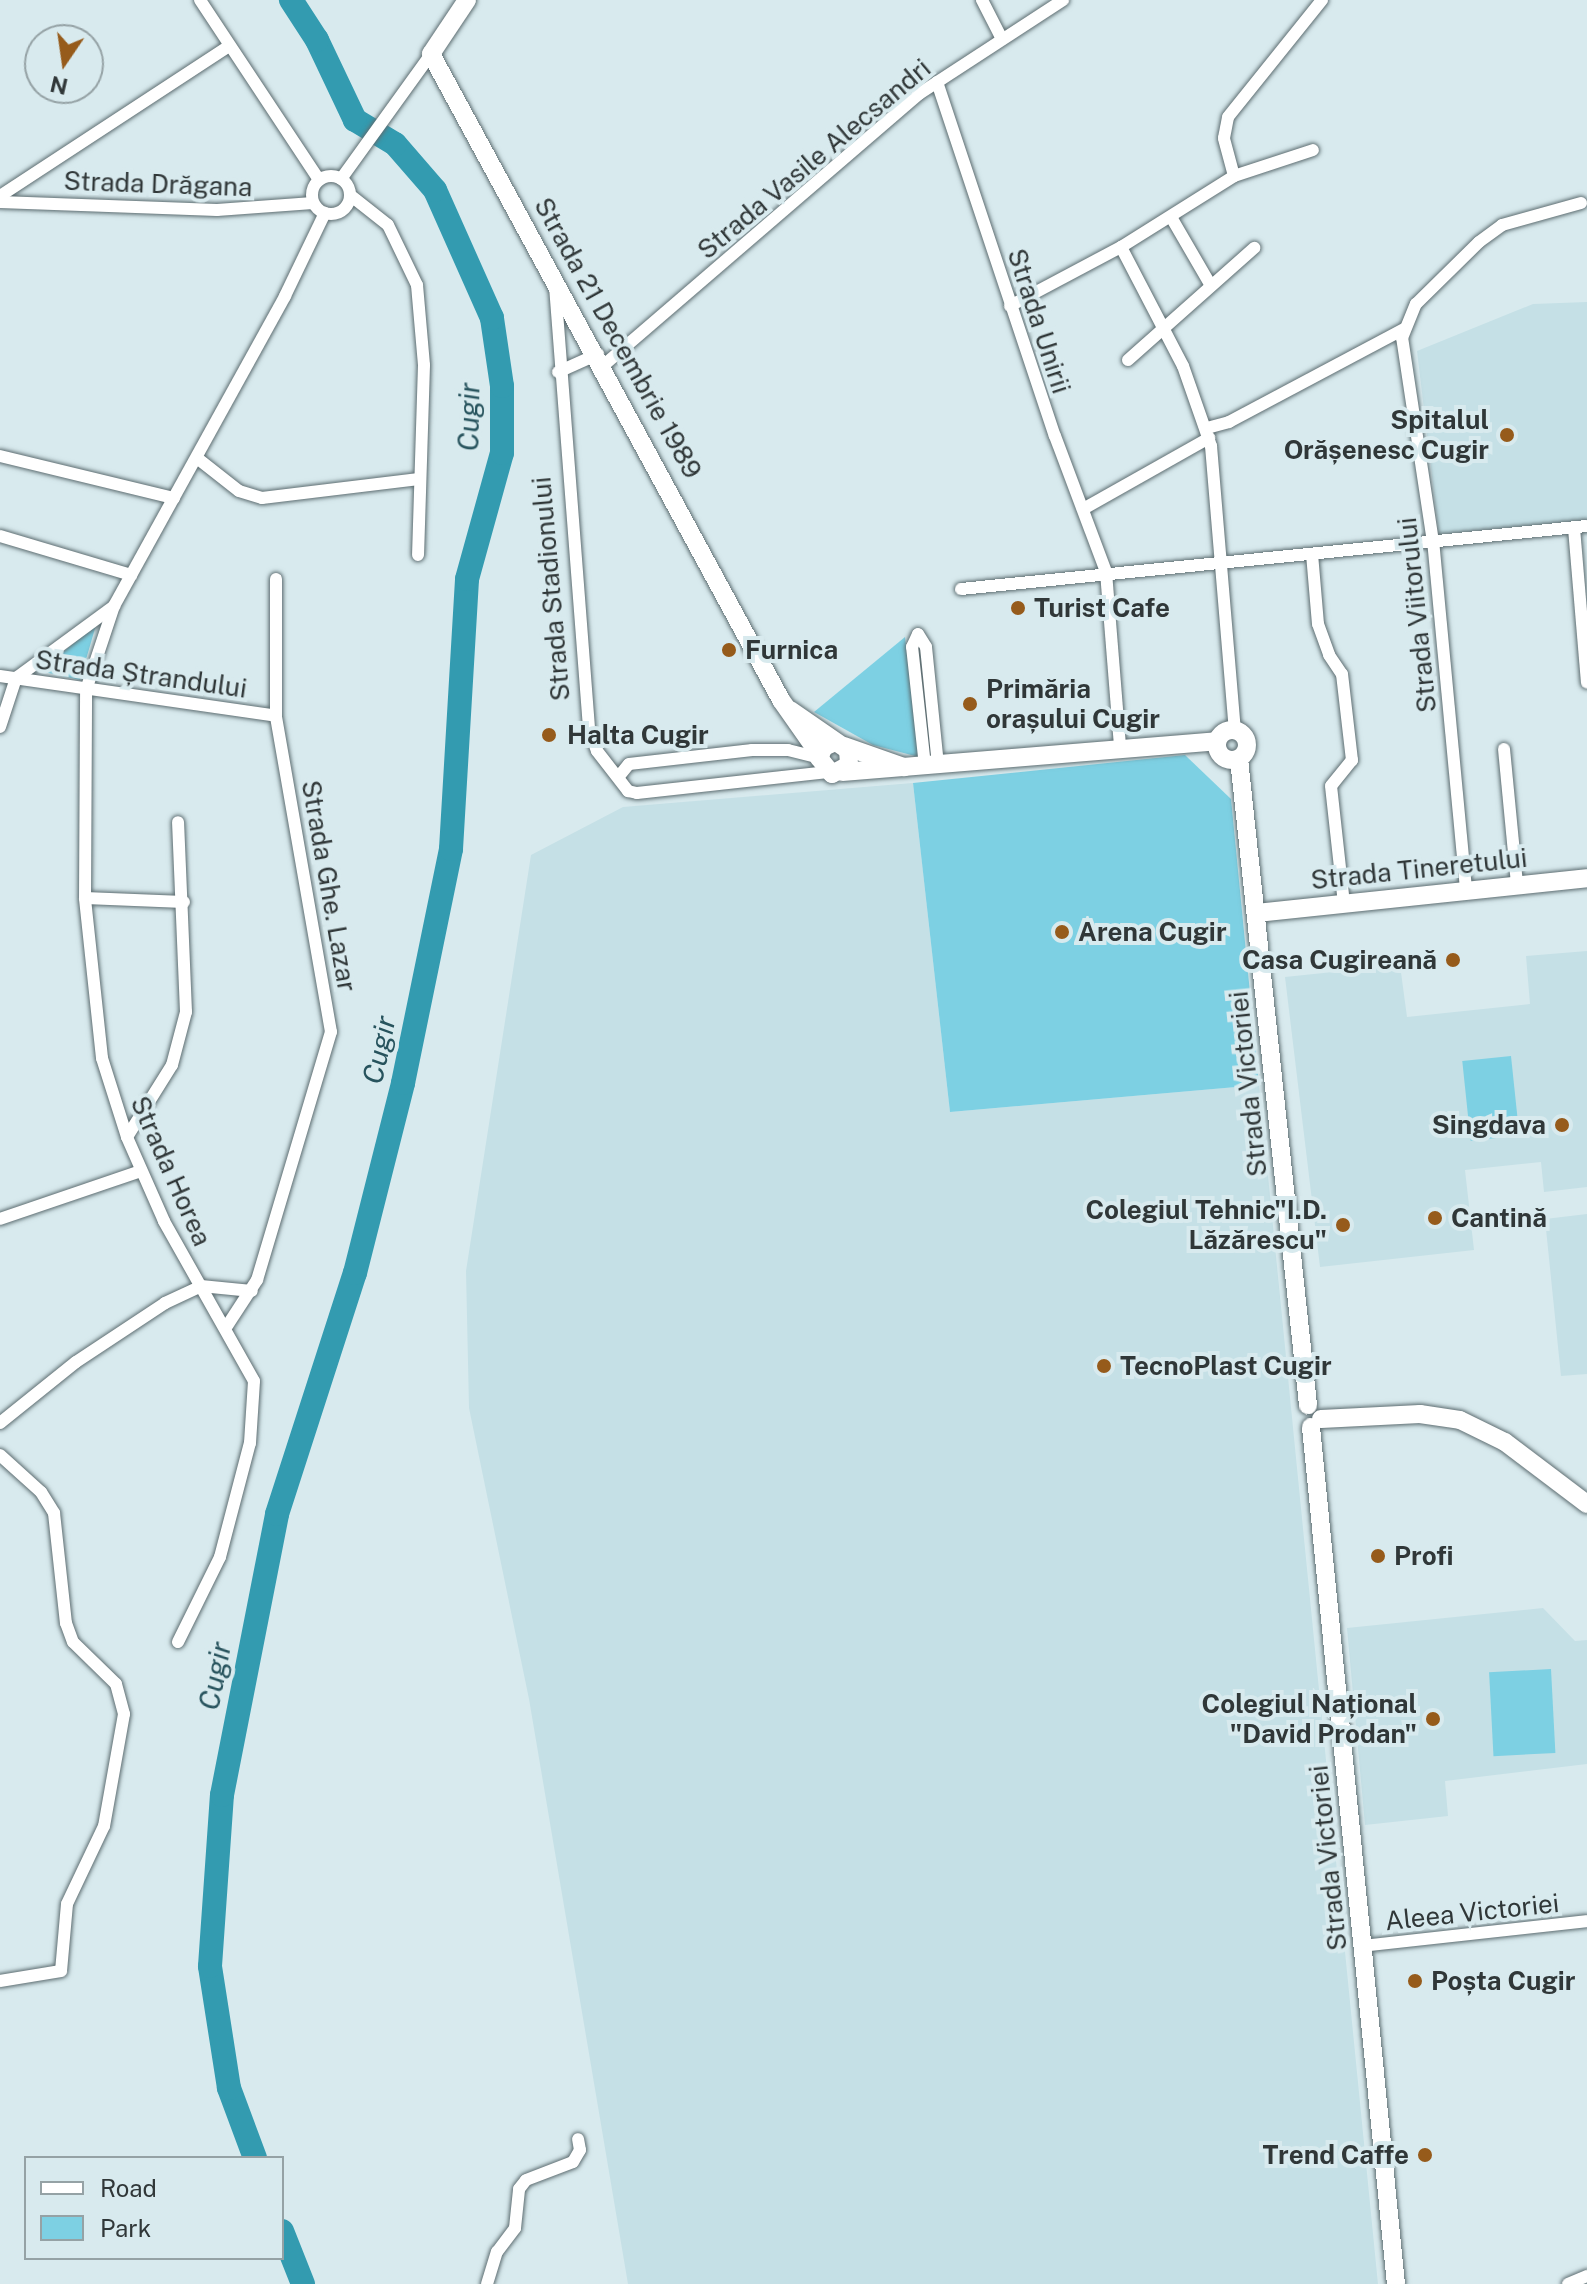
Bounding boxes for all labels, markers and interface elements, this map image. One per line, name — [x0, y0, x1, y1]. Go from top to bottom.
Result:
north arrow — [24, 24, 104, 104]
street label: Strada Vasile Alecsandri — [691, 52, 937, 266]
text: N — [48, 71, 70, 100]
street label: Strada Drăgana — [63, 165, 253, 203]
street label: Strada 21 Decembrie 1989 — [528, 192, 708, 484]
street label: Strada Unirii — [1001, 245, 1077, 397]
water label: Cugir — [452, 382, 486, 452]
place label: Spitalul Orășenesc Cugir — [1284, 404, 1489, 466]
marker: Spitalul Orășenesc Cugir — [1496, 424, 1518, 446]
street label: Strada Stadionului — [526, 476, 576, 702]
street label: Strada Viitorului — [1391, 515, 1443, 715]
place label: Turist Cafe — [1034, 592, 1170, 624]
marker: Turist Cafe — [1009, 599, 1027, 617]
place label: Furnica — [745, 634, 838, 666]
marker: Furnica — [720, 641, 738, 659]
street label: Strada Ștrandului — [33, 644, 249, 704]
place label: Primăria orașului Cugir — [986, 673, 1160, 734]
marker: Primăria orașului Cugir — [961, 695, 979, 713]
place label: Halta Cugir — [567, 719, 709, 751]
marker: Halta Cugir — [538, 724, 560, 746]
street label: Strada Ghe. Lazar — [295, 778, 363, 994]
street label: Strada Tineretului — [1309, 842, 1529, 896]
place label: Arena Cugir — [1078, 916, 1227, 948]
marker: Arena Cugir — [1053, 923, 1071, 941]
place label: Casa Cugireană — [1242, 944, 1437, 976]
marker: Casa Cugireană — [1444, 951, 1462, 969]
street label: Strada Victoriei — [1223, 989, 1273, 1179]
water label: Cugir — [355, 1013, 403, 1087]
street label: Strada Horea — [124, 1091, 218, 1251]
place label: Singdava — [1432, 1109, 1546, 1141]
marker: Singdava — [1553, 1116, 1571, 1134]
place label: Colegiul Tehnic"I.D. Lăzărescu" — [1085, 1194, 1327, 1256]
place label: Cantină — [1451, 1202, 1547, 1234]
marker: Cantină — [1426, 1209, 1444, 1227]
marker: Colegiul Tehnic"I.D. Lăzărescu" — [1334, 1216, 1352, 1234]
place label: TecnoPlast Cugir — [1120, 1350, 1332, 1382]
marker: TecnoPlast Cugir — [1095, 1357, 1113, 1375]
place label: Profi — [1394, 1540, 1453, 1572]
marker: Profi — [1369, 1547, 1387, 1565]
water label: Cugir — [192, 1639, 238, 1713]
place label: Colegiul Național "David Prodan" — [1202, 1688, 1417, 1750]
marker: Colegiul Național "David Prodan" — [1424, 1710, 1442, 1728]
street label: Strada Victoriei — [1303, 1763, 1353, 1953]
street label: Aleea Victoriei — [1383, 1887, 1561, 1937]
place label: Poșta Cugir — [1431, 1965, 1576, 1997]
marker: Poșta Cugir — [1406, 1972, 1424, 1990]
place label: Trend Caffe — [1262, 2139, 1409, 2171]
marker: Trend Caffe — [1416, 2146, 1434, 2164]
legend — [24, 2156, 284, 2260]
text: Road — [100, 2174, 157, 2202]
text: Park — [100, 2214, 151, 2242]

